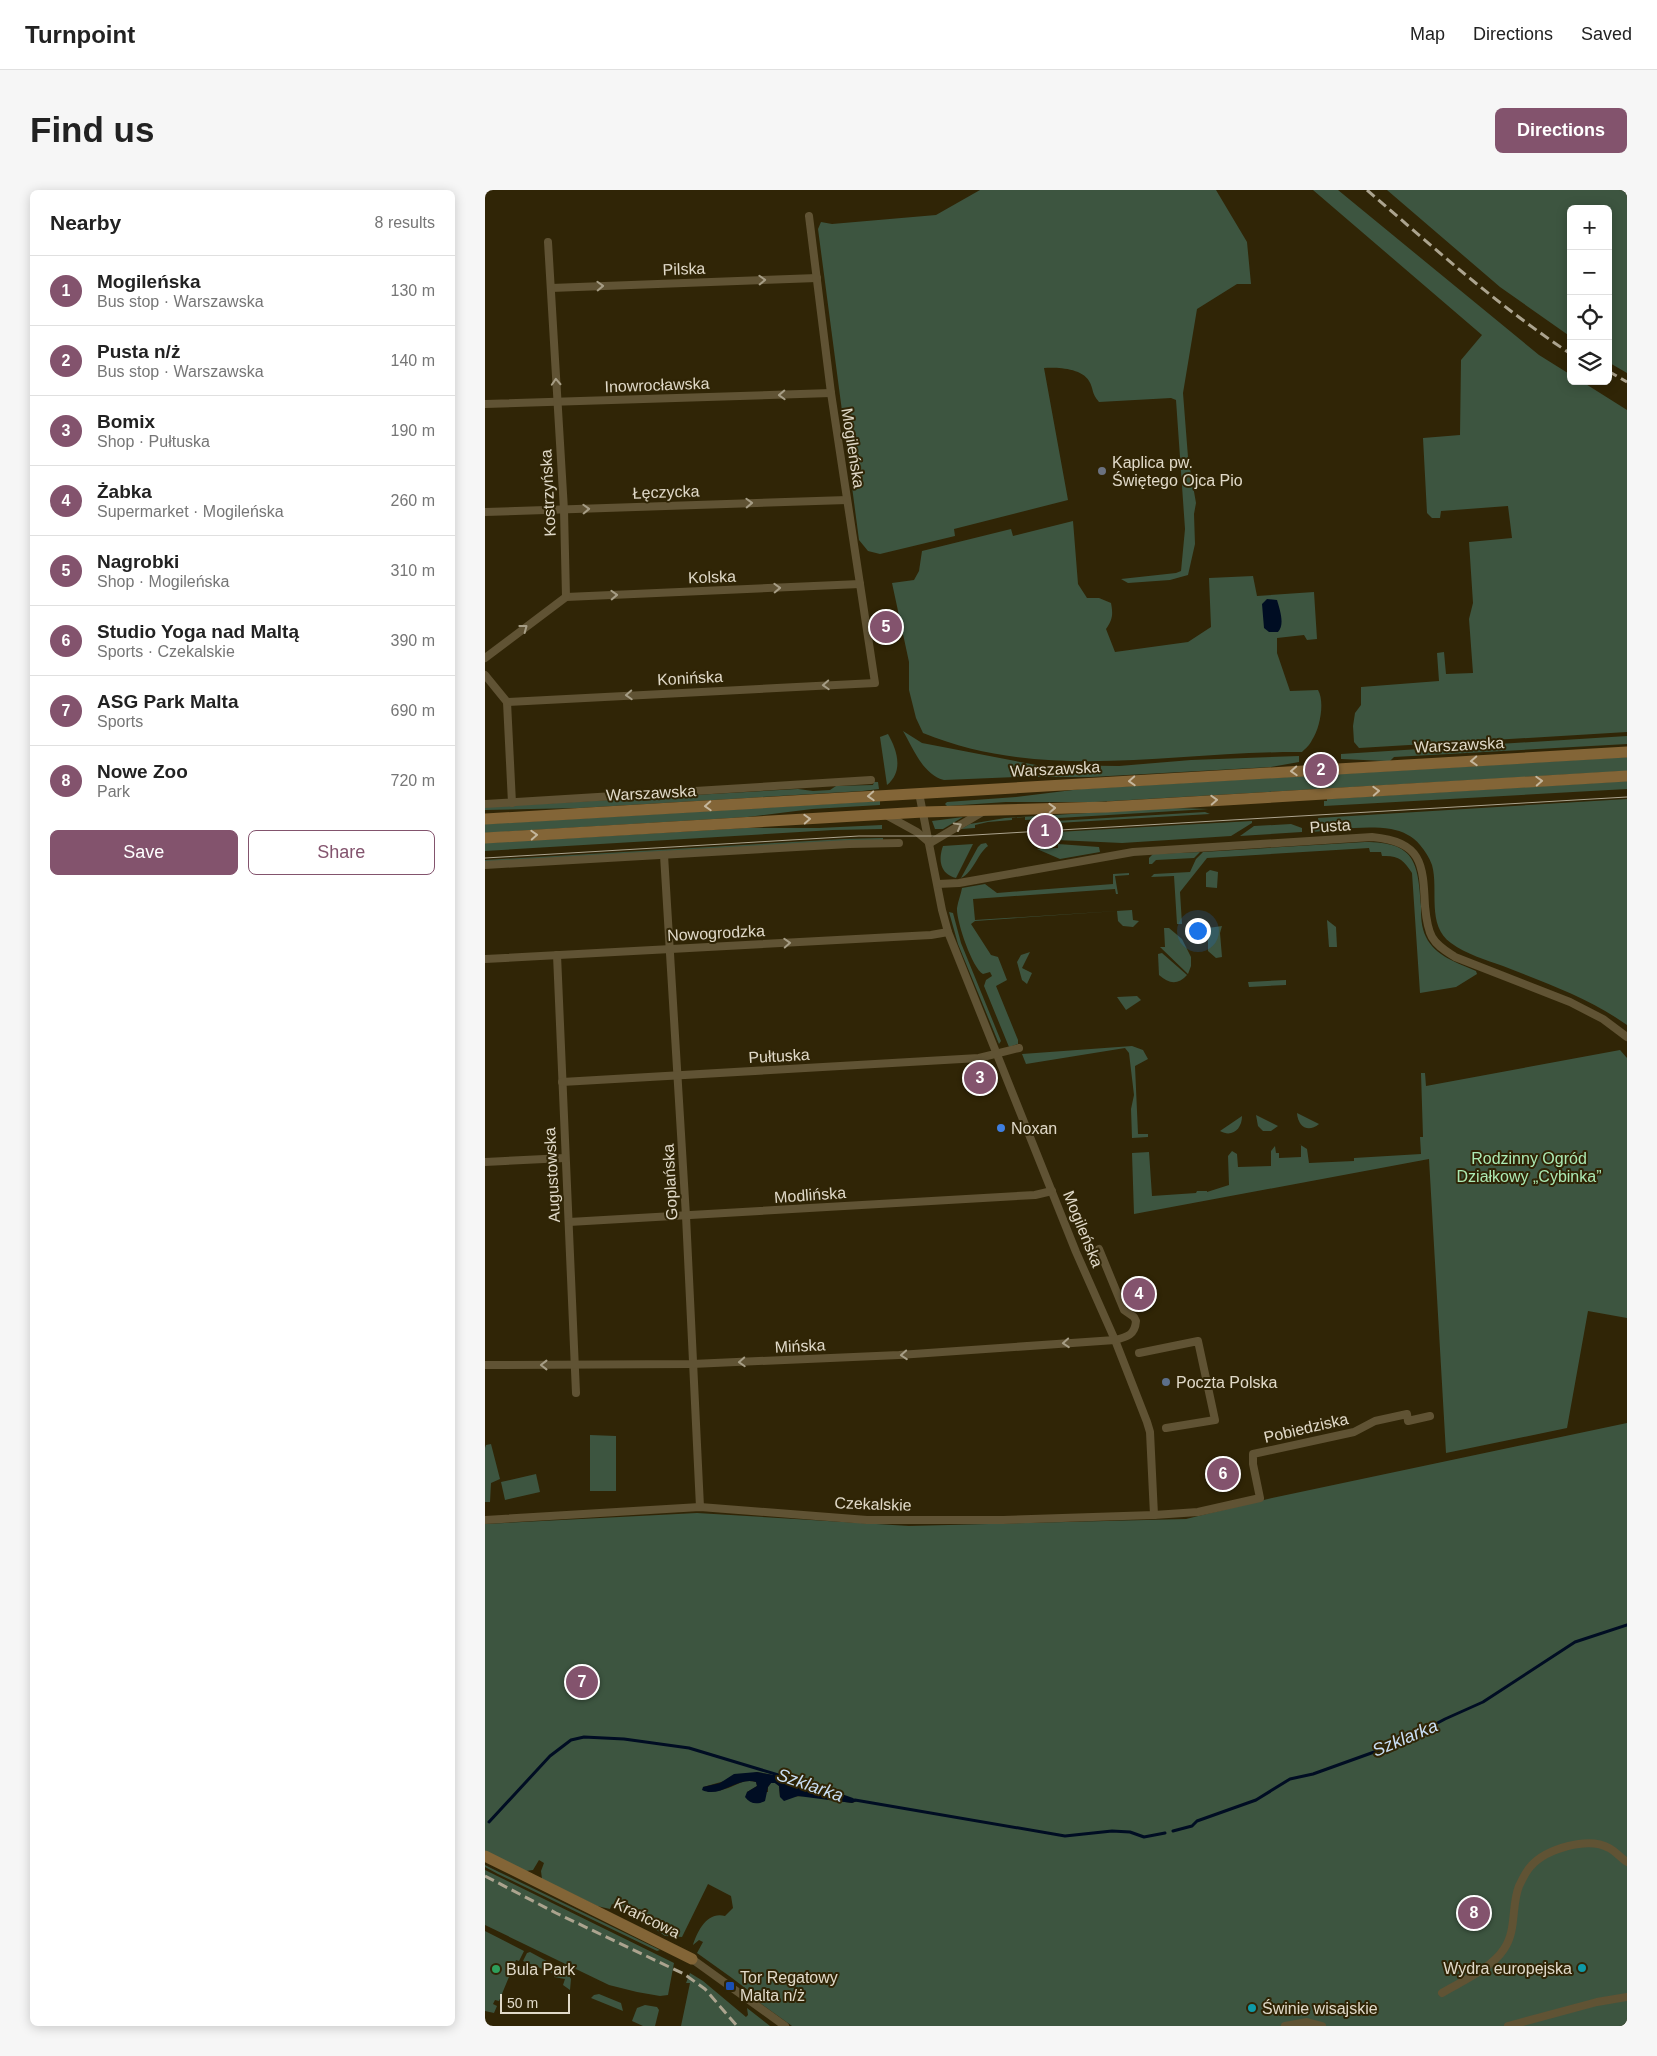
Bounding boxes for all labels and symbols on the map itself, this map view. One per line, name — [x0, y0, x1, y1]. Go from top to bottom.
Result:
street label: Pilska — [662, 260, 706, 278]
one-way arrow — [759, 275, 767, 285]
one-way arrow — [596, 281, 604, 291]
street label: Inowrocławska — [604, 375, 710, 395]
one-way arrow — [551, 378, 561, 386]
one-way arrow — [778, 390, 786, 400]
street label: Mogileńska — [838, 407, 868, 489]
street label: Kostrzyńska — [537, 449, 559, 537]
place label: Kaplica pw. Świętego Ojca Pio — [1112, 454, 1243, 489]
marker: Kaplica pw. Świętego Ojca Pio — [1096, 465, 1108, 477]
street label: Łęczycka — [632, 482, 700, 502]
one-way arrow — [745, 498, 753, 509]
one-way arrow — [582, 504, 590, 514]
street label: Kolska — [688, 568, 736, 586]
one-way arrow — [773, 582, 781, 593]
one-way arrow — [611, 589, 619, 600]
pin: 5 — [870, 608, 902, 646]
one-way arrow — [518, 626, 527, 634]
street label: Konińska — [657, 668, 723, 688]
one-way arrow — [822, 680, 830, 691]
one-way arrow — [624, 690, 632, 701]
street label: Warszawska — [1414, 734, 1505, 756]
pin: 2 — [1305, 751, 1337, 789]
one-way arrow — [1469, 755, 1477, 766]
street label: Warszawska — [1010, 758, 1101, 780]
one-way arrow — [1290, 766, 1298, 777]
one-way arrow — [1127, 776, 1135, 787]
one-way arrow — [1535, 776, 1543, 787]
street label: Warszawska — [606, 782, 697, 804]
one-way arrow — [1373, 785, 1381, 796]
one-way arrow — [866, 791, 874, 802]
one-way arrow — [1210, 795, 1218, 806]
one-way arrow — [704, 800, 712, 811]
one-way arrow — [1048, 803, 1056, 813]
pin: 1 — [1029, 812, 1061, 850]
one-way arrow — [803, 814, 811, 825]
street label: Pusta — [1309, 816, 1351, 836]
one-way arrow — [952, 823, 961, 833]
one-way arrow — [530, 830, 538, 841]
your location — [1185, 918, 1211, 944]
street label: Nowogrodzka — [667, 922, 765, 944]
one-way arrow — [784, 938, 792, 949]
street label: Pułtuska — [748, 1046, 810, 1066]
pin: 3 — [964, 1059, 996, 1097]
place label: Noxan — [1011, 1120, 1057, 1137]
marker: Noxan — [995, 1122, 1007, 1134]
street label: Augustowska — [541, 1127, 563, 1223]
street label: Goplańska — [660, 1143, 680, 1221]
park label: Rodzinny Ogród Działkowy „Cybinka” — [1457, 1150, 1601, 1185]
street label: Modlińska — [773, 1184, 847, 1206]
street label: Mogileńska — [1060, 1188, 1106, 1270]
pin: 4 — [1123, 1275, 1155, 1313]
street label: Mińska — [774, 1336, 826, 1356]
one-way arrow — [1062, 1337, 1070, 1348]
one-way arrow — [900, 1349, 908, 1360]
one-way arrow — [737, 1357, 745, 1368]
one-way arrow — [540, 1360, 548, 1370]
place label: Poczta Polska — [1176, 1374, 1277, 1391]
marker: Poczta Polska — [1160, 1376, 1172, 1388]
street label: Pobiedziska — [1262, 1410, 1350, 1446]
pin: 6 — [1207, 1455, 1239, 1493]
street label: Czekalskie — [834, 1494, 912, 1514]
pin: 7 — [566, 1663, 598, 1701]
water label: Szklarka — [1369, 1715, 1441, 1761]
water label: Szklarka — [774, 1764, 846, 1806]
pin: 8 — [1458, 1894, 1490, 1932]
street label: Krańcowa — [611, 1895, 683, 1941]
place label: Wydra europejska — [1443, 1960, 1572, 1977]
place label: Bula Park — [506, 1961, 576, 1978]
marker: Wydra europejska — [1576, 1962, 1588, 1974]
marker: Bula Park — [490, 1963, 502, 1975]
place label: Tor Regatowy Malta n/ż — [740, 1969, 838, 2004]
marker: Tor Regatowy Malta n/ż — [724, 1980, 736, 1992]
scale bar — [500, 1991, 570, 2014]
place label: Świnie wisajskie — [1262, 1999, 1378, 2017]
marker: Świnie wisajskie — [1246, 2002, 1258, 2014]

